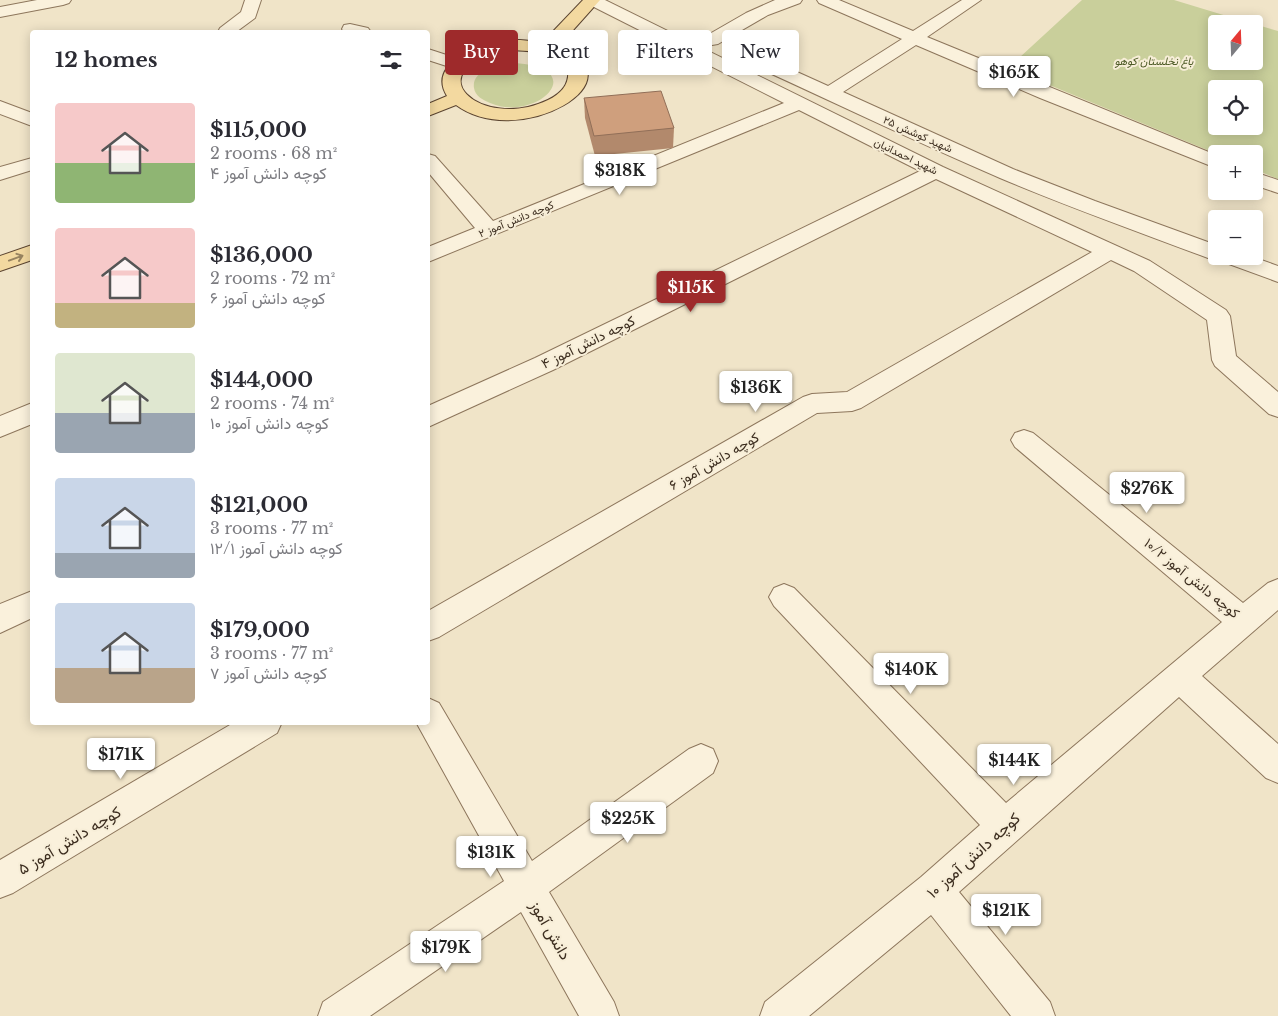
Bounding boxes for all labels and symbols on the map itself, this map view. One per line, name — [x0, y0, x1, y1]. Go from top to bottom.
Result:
north arrow — [1208, 15, 1262, 70]
park label: باغ نخلستان کوهو — [1115, 54, 1194, 69]
pin: $165K — [979, 56, 1049, 98]
street label: شهید کوشش ۲۵ — [881, 112, 955, 156]
street label: شهید احمدانیان — [872, 135, 940, 178]
pin: $318K — [585, 154, 655, 196]
street label: کوچه دانش آموز ۲ — [476, 198, 556, 241]
one-way arrow — [8, 253, 23, 262]
pin: $115K — [656, 270, 726, 313]
street label: کوچه دانش آموز ۴ — [538, 312, 638, 373]
pin: $136K — [721, 370, 791, 413]
street label: کوچه دانش آموز ۶ — [666, 428, 763, 495]
pin: $276K — [1112, 472, 1182, 514]
street label: کوچه دانش آموز ۱۰/۲ — [1140, 534, 1243, 623]
pin: $140K — [876, 652, 946, 695]
pin: $171K — [86, 738, 156, 780]
pin: $144K — [979, 744, 1049, 786]
street label: کوچه دانش آموز ۵ — [14, 801, 125, 880]
pin: $225K — [593, 802, 663, 844]
street label: کوچه دانش آموز ۱۰ — [922, 808, 1025, 904]
pin: $131K — [456, 836, 526, 878]
pin: $121K — [971, 894, 1041, 936]
street label: دانش آموز — [525, 896, 576, 964]
pin: $179K — [411, 930, 481, 973]

